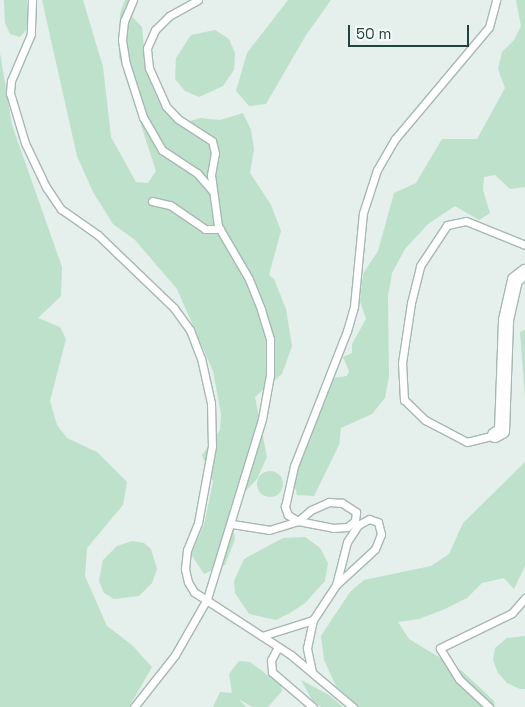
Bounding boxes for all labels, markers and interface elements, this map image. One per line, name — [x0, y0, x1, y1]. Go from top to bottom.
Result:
scale bar — [350, 15, 471, 47]
text: 50 m — [356, 24, 391, 43]

